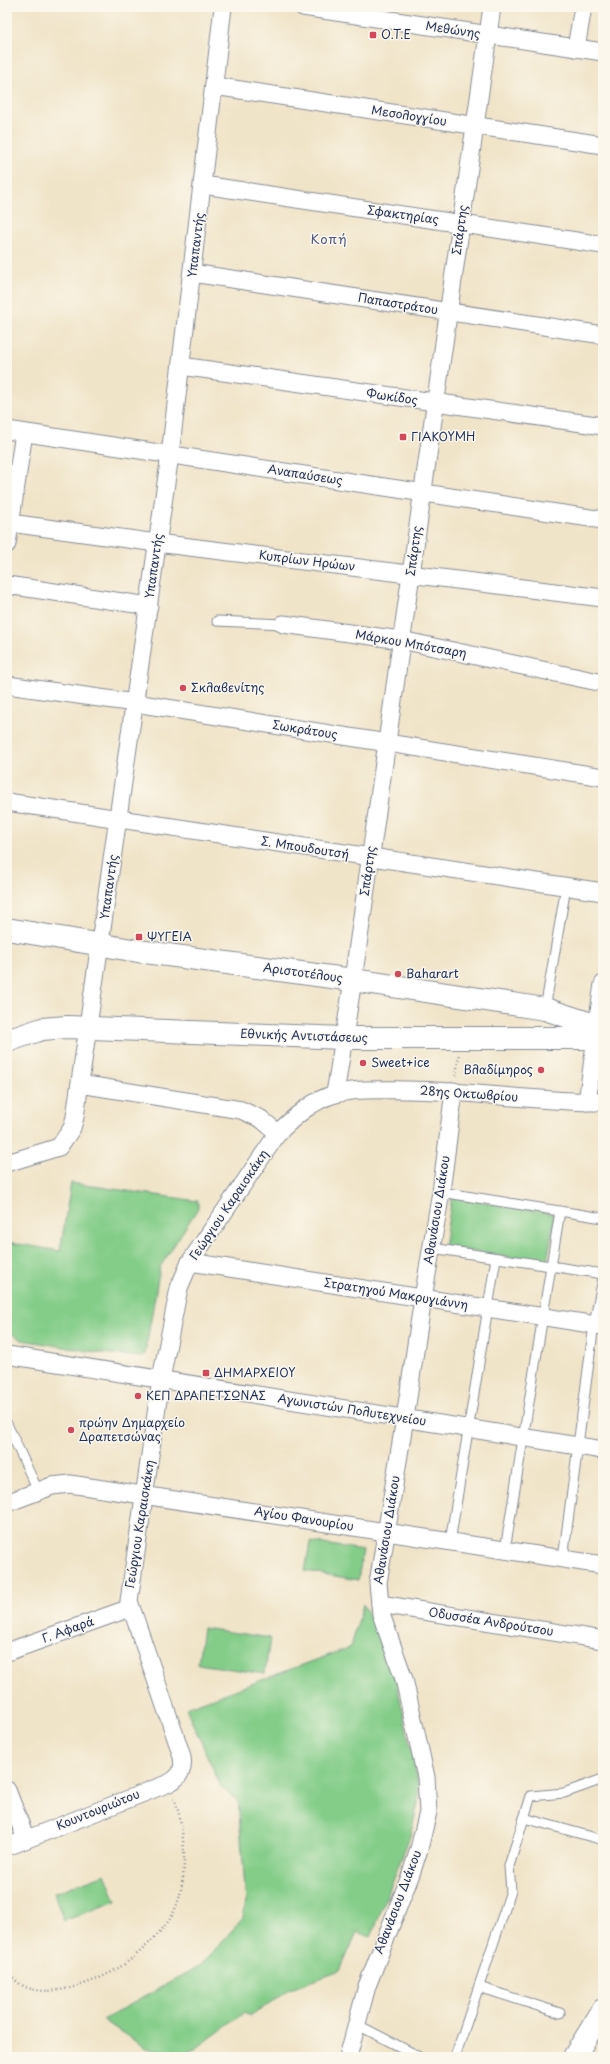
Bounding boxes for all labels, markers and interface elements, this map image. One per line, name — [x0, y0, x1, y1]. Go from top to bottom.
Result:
street label: Μεθώνης — [424, 16, 482, 42]
place label: Ο.Τ.Ε — [381, 25, 411, 43]
marker: Ο.Τ.Ε — [368, 30, 378, 40]
street label: Μεσολογγίου — [370, 100, 448, 130]
street label: Σφακτηρίας — [366, 200, 440, 228]
street label: Σπάρτης — [447, 204, 471, 256]
street label: Υπαπαντής — [182, 211, 208, 278]
district label: Κοπή — [310, 229, 348, 248]
street label: Παπαστράτου — [357, 288, 440, 318]
street label: Φωκίδος — [365, 383, 419, 409]
place label: ΓΙΑΚΟΥΜΗ — [411, 427, 475, 445]
marker: ΓΙΑΚΟΥΜΗ — [398, 432, 408, 442]
street label: Αναπαύσεως — [266, 459, 344, 489]
street label: Σπάρτης — [401, 525, 425, 577]
street label: Υπαπαντής — [140, 532, 166, 600]
street label: Κυπρίων Ηρώων — [258, 545, 356, 575]
street label: Μάρκου Μπότσαρη — [354, 624, 468, 662]
place label: Σκλαβενίτης — [191, 678, 265, 696]
marker: Σκλαβενίτης — [178, 683, 188, 693]
street label: Σωκράτους — [271, 715, 339, 743]
street label: Σ. Μπουδουτσή — [260, 831, 350, 863]
street label: Σπάρτης — [355, 845, 379, 897]
street label: Υπαπαντής — [95, 853, 121, 921]
place label: ΨΥΓΕΙΑ — [147, 927, 192, 945]
marker: ΨΥΓΕΙΑ — [134, 932, 144, 942]
street label: Αριστοτέλους — [262, 958, 344, 986]
place label: Baharart — [406, 964, 459, 982]
marker: Baharart — [393, 969, 403, 979]
street label: Εθνικής Αντιστάσεως — [240, 1024, 368, 1046]
place label: Sweet+ice — [371, 1053, 430, 1071]
marker: Sweet+ice — [358, 1058, 368, 1068]
place label: Βλαδίμηρος — [464, 1060, 533, 1078]
marker: Βλαδίμηρος — [536, 1065, 546, 1075]
street label: 28ης Οκτωβρίου — [419, 1081, 519, 1105]
street label: Γεώργιου Καραισκάκη — [184, 1146, 272, 1263]
street label: Αθανάσιου Διάκου — [419, 1154, 453, 1265]
street label: Στρατηγού Μακρυγιάννη — [323, 1273, 469, 1313]
place label: ΔΗΜΑΡΧΕΙΟΥ — [214, 1363, 296, 1381]
marker: ΔΗΜΑΡΧΕΙΟΥ — [201, 1368, 211, 1378]
place label: ΚΕΠ ΔΡΑΠΕΤΣΩΝΑΣ — [146, 1386, 266, 1404]
street label: Αγωνιστών Πολυτεχνείου — [277, 1388, 428, 1430]
marker: ΚΕΠ ΔΡΑΠΕΤΣΩΝΑΣ — [133, 1391, 143, 1401]
place label: πρώην Δημαρχείο Δραπετσώνας — [79, 1413, 185, 1445]
marker: πρώην Δημαρχείο Δραπετσώνας — [66, 1425, 76, 1435]
street label: Γεώργιου Καραισκάκη — [120, 1458, 158, 1589]
street label: Αθανάσιου Διάκου — [369, 1474, 403, 1585]
street label: Αγίου Φανουρίου — [253, 1501, 355, 1535]
street label: Οδυσσέα Ανδρούτσου — [427, 1602, 555, 1640]
street label: Γ. Αφαρά — [39, 1611, 96, 1647]
street label: Κουντουριώτου — [53, 1784, 142, 1834]
street label: Αθανάσιου Διάκου — [369, 1847, 425, 1956]

